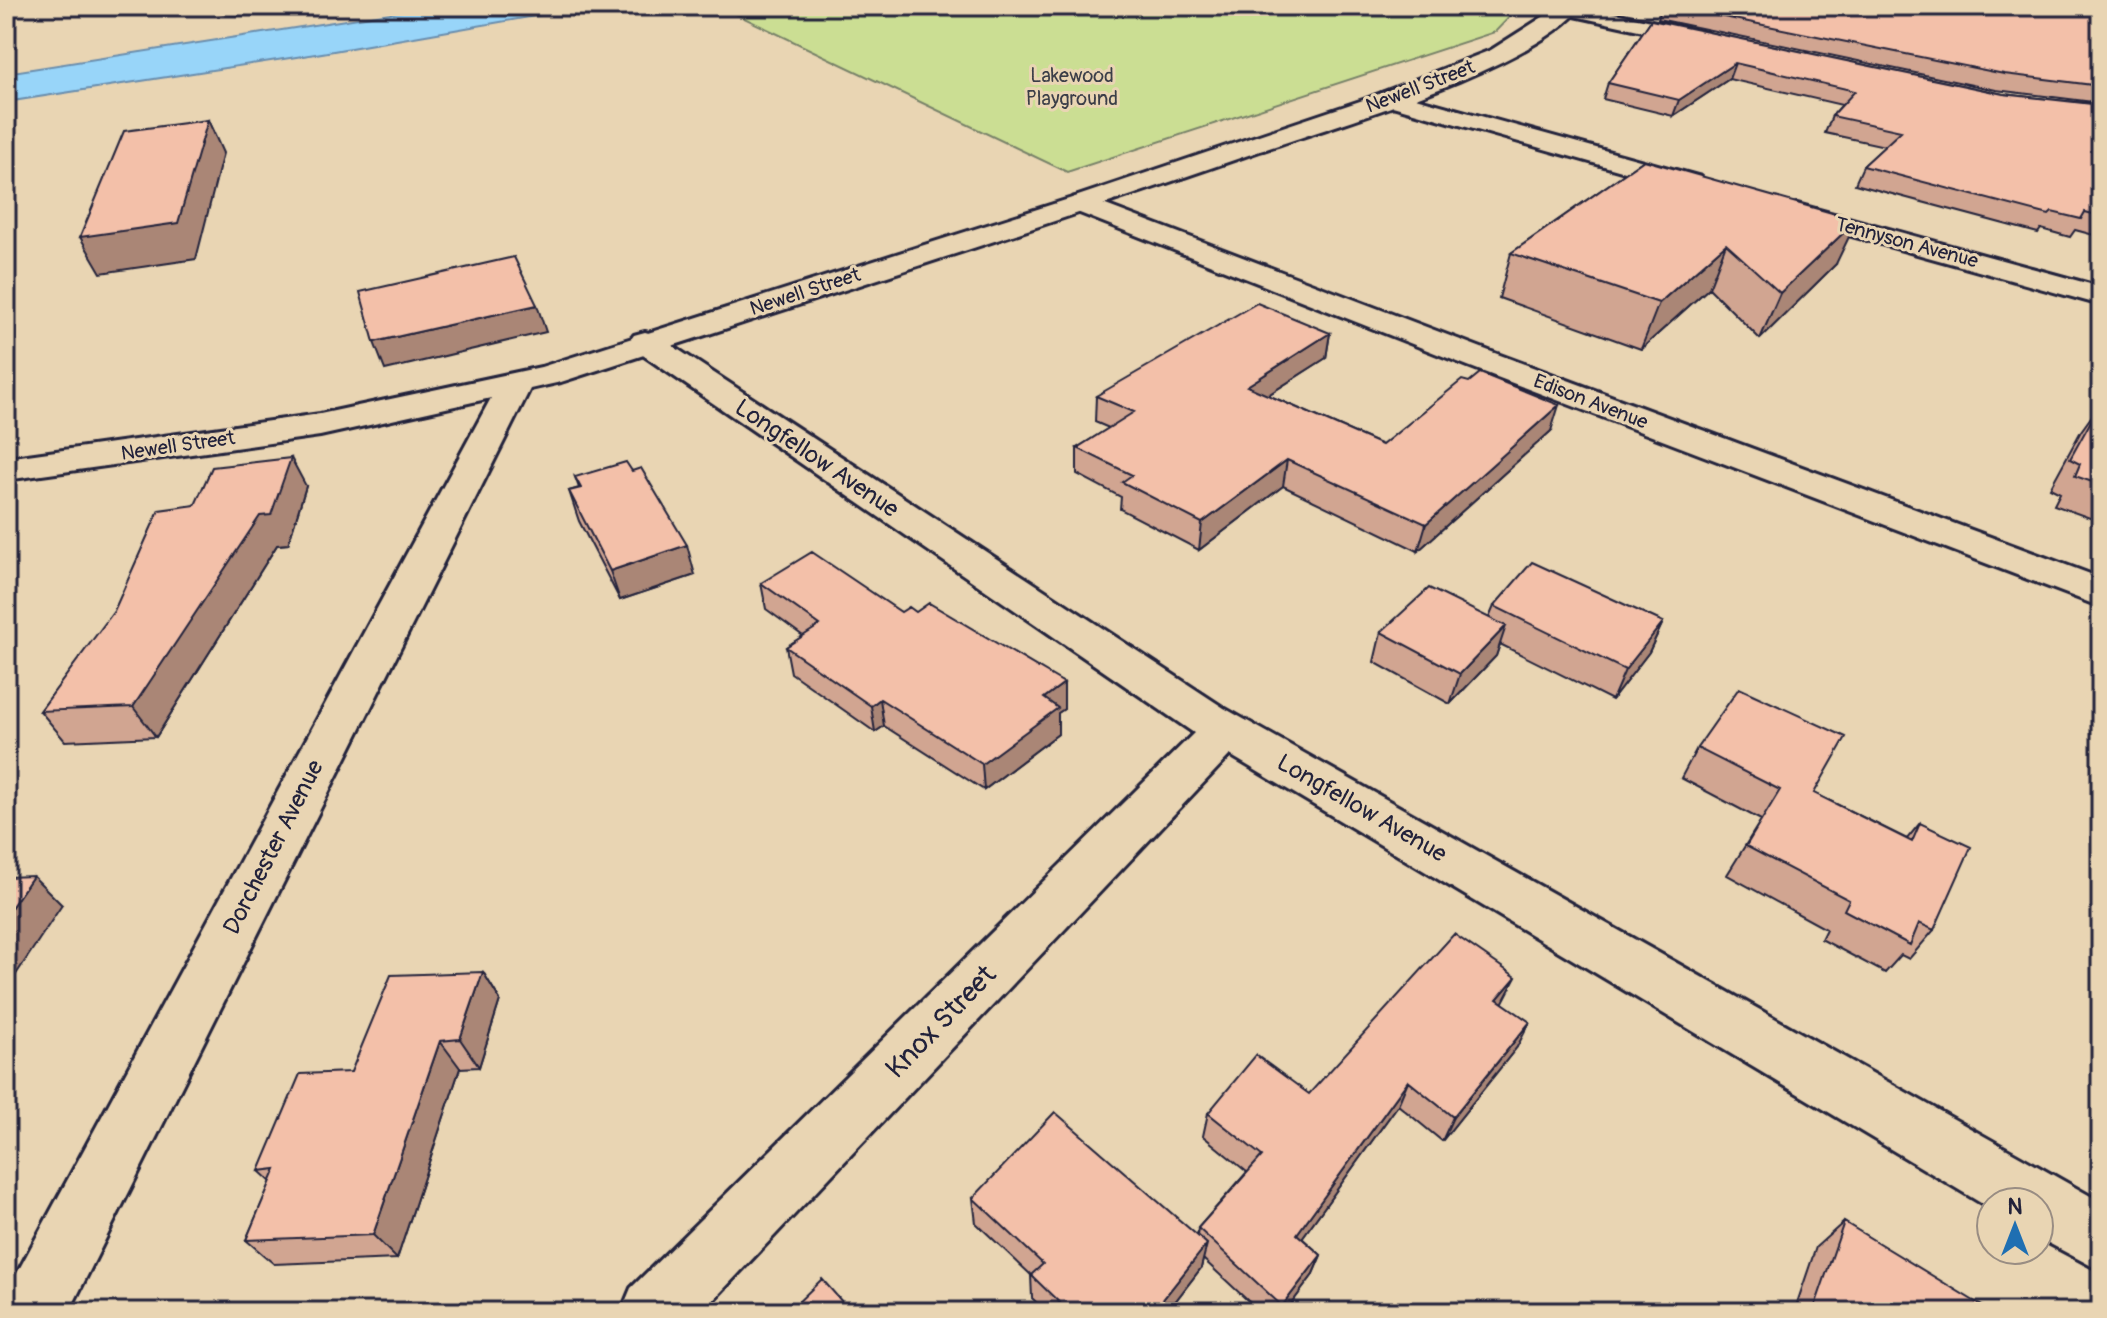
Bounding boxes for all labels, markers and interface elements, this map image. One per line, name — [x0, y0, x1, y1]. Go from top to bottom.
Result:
street label: Newell Street — [1362, 54, 1479, 119]
park label: Lakewood Playground — [1026, 63, 1118, 111]
street label: Tennyson Avenue — [1833, 211, 1981, 274]
street label: Newell Street — [747, 262, 865, 321]
street label: Edison Avenue — [1530, 368, 1652, 435]
street label: Longfellow Avenue — [729, 393, 904, 524]
street label: Newell Street — [119, 425, 238, 466]
street label: Longfellow Avenue — [1272, 748, 1452, 869]
street label: Dorchester Avenue — [217, 755, 330, 939]
street label: Knox Street — [878, 958, 1004, 1086]
north arrow — [1975, 1186, 2055, 1266]
text: N — [2008, 1193, 2023, 1221]

